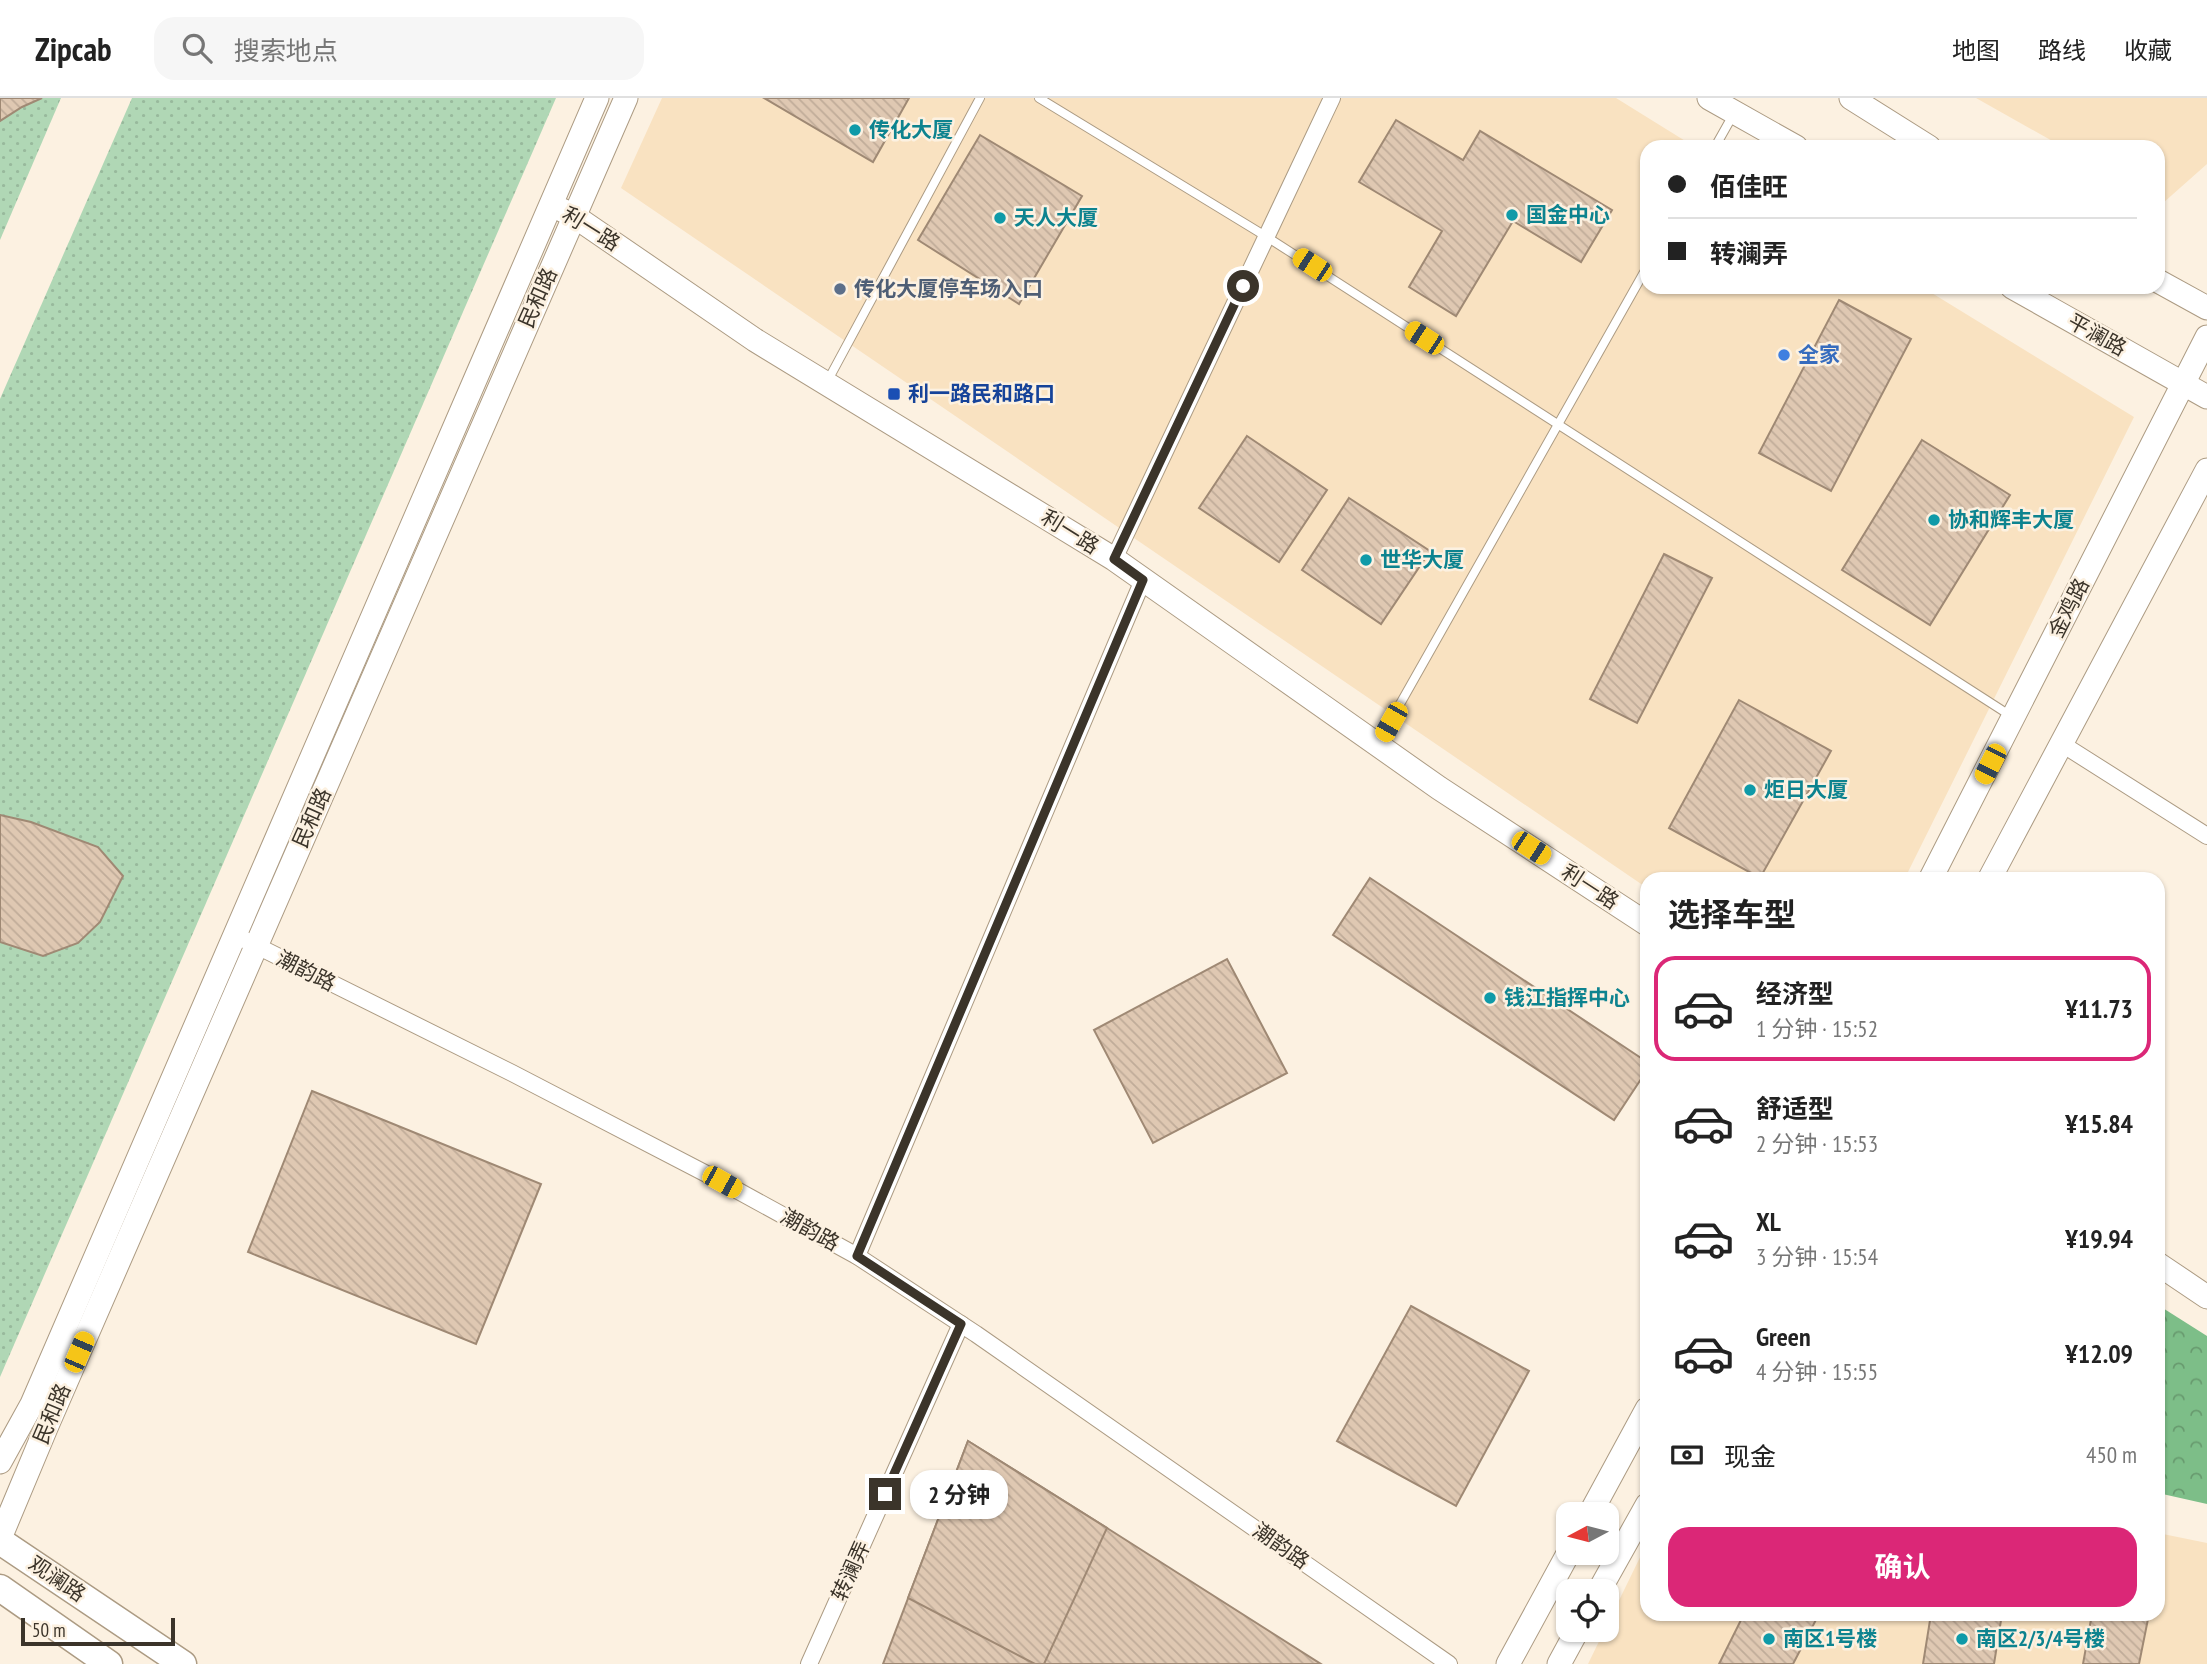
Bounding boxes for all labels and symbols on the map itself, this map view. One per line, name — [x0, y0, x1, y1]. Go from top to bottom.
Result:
place label: 传化大厦 — [869, 116, 953, 143]
marker: 传化大厦 — [847, 122, 863, 138]
street label: 利一路 — [557, 200, 625, 257]
place label: 国金中心 — [1526, 201, 1610, 228]
place label: 天人大厦 — [1014, 204, 1098, 231]
marker: 国金中心 — [1504, 207, 1520, 223]
marker: 天人大厦 — [992, 210, 1008, 226]
car — [1289, 245, 1336, 285]
street label: 民和路 — [512, 264, 563, 332]
route start — [1227, 270, 1259, 302]
place label: 传化大厦停车场入口 — [854, 275, 1043, 302]
marker: 传化大厦停车场入口 — [832, 281, 848, 297]
street label: 平澜路 — [2063, 307, 2131, 362]
car — [1401, 318, 1448, 358]
place label: 全家 — [1798, 341, 1840, 368]
marker: 全家 — [1776, 347, 1792, 363]
place label: 利一路民和路口 — [908, 380, 1055, 407]
marker: 利一路民和路口 — [886, 386, 902, 402]
street label: 利一路 — [1036, 503, 1104, 560]
place label: 协和辉丰大厦 — [1948, 506, 2074, 533]
marker: 协和辉丰大厦 — [1926, 512, 1942, 528]
place label: 世华大厦 — [1380, 546, 1464, 573]
marker: 世华大厦 — [1358, 552, 1374, 568]
street label: 金鸡路 — [2042, 574, 2095, 642]
car — [1372, 699, 1411, 745]
car — [1972, 741, 2009, 787]
place label: 炬日大厦 — [1764, 776, 1848, 803]
marker: 炬日大厦 — [1742, 782, 1758, 798]
street label: 民和路 — [286, 784, 337, 852]
car — [1508, 828, 1555, 868]
street label: 利一路 — [1557, 858, 1624, 915]
street label: 潮韵路 — [272, 944, 340, 997]
place label: 钱江指挥中心 — [1504, 984, 1630, 1011]
marker: 钱江指挥中心 — [1482, 990, 1498, 1006]
car — [699, 1163, 746, 1201]
street label: 潮韵路 — [776, 1202, 844, 1257]
car — [62, 1329, 97, 1375]
street label: 民和路 — [27, 1380, 76, 1448]
callout: 2 分钟 — [910, 1470, 1008, 1518]
route end — [869, 1478, 901, 1510]
north arrow — [1556, 1502, 1619, 1564]
street label: 潮韵路 — [1248, 1516, 1315, 1575]
street label: 转澜弄 — [825, 1537, 876, 1605]
street label: 观澜路 — [24, 1550, 91, 1607]
scale bar — [21, 1615, 175, 1647]
place label: 南区1号楼 — [1783, 1625, 1877, 1652]
place label: 南区2/3/4号楼 — [1976, 1625, 2105, 1652]
marker: 南区1号楼 — [1761, 1631, 1777, 1647]
marker: 南区2/3/4号楼 — [1954, 1631, 1970, 1647]

